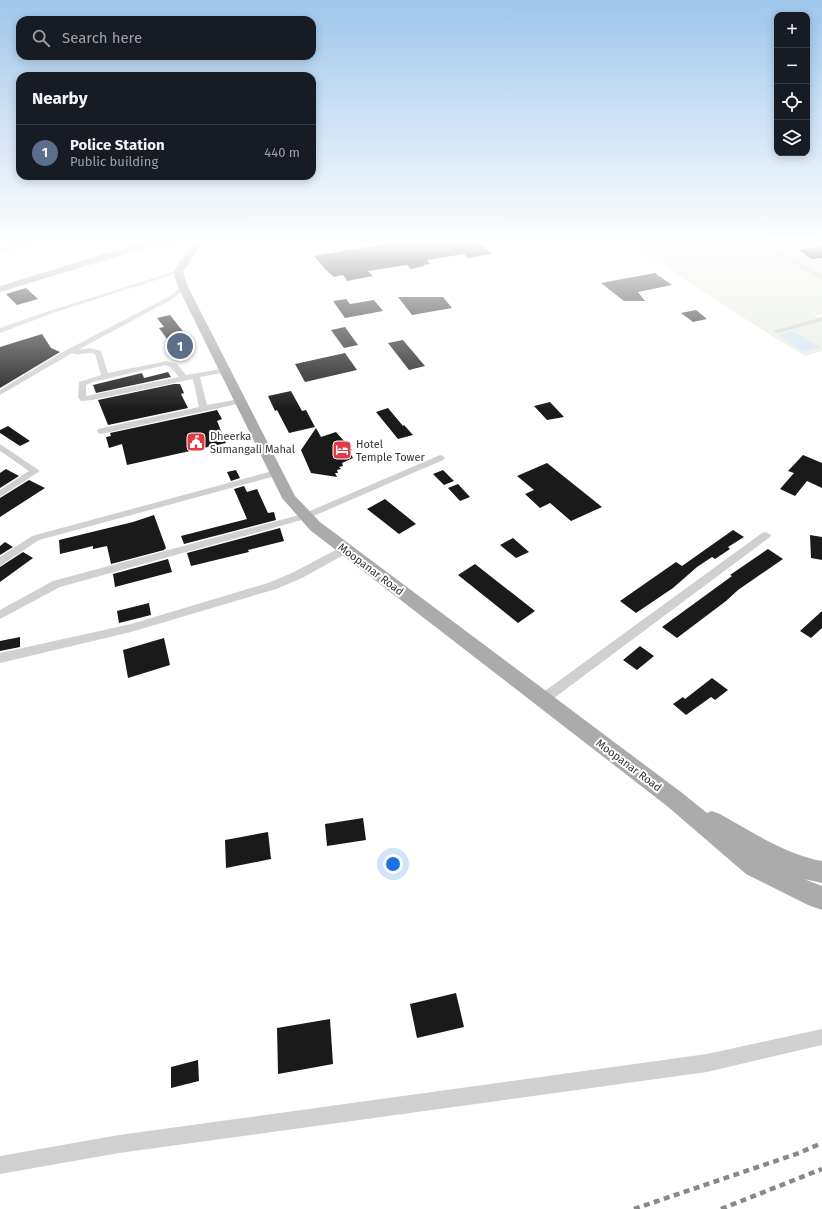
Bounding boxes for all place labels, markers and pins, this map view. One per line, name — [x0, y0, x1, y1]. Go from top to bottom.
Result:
pin: 1 — [167, 331, 193, 361]
place label: Dheerka Sumangali Mahal — [210, 430, 295, 456]
public building icon: Dheerka Sumangali Mahal — [185, 431, 207, 453]
place label: Hotel Temple Tower — [356, 438, 426, 464]
hotel icon: Hotel Temple Tower — [331, 439, 353, 461]

